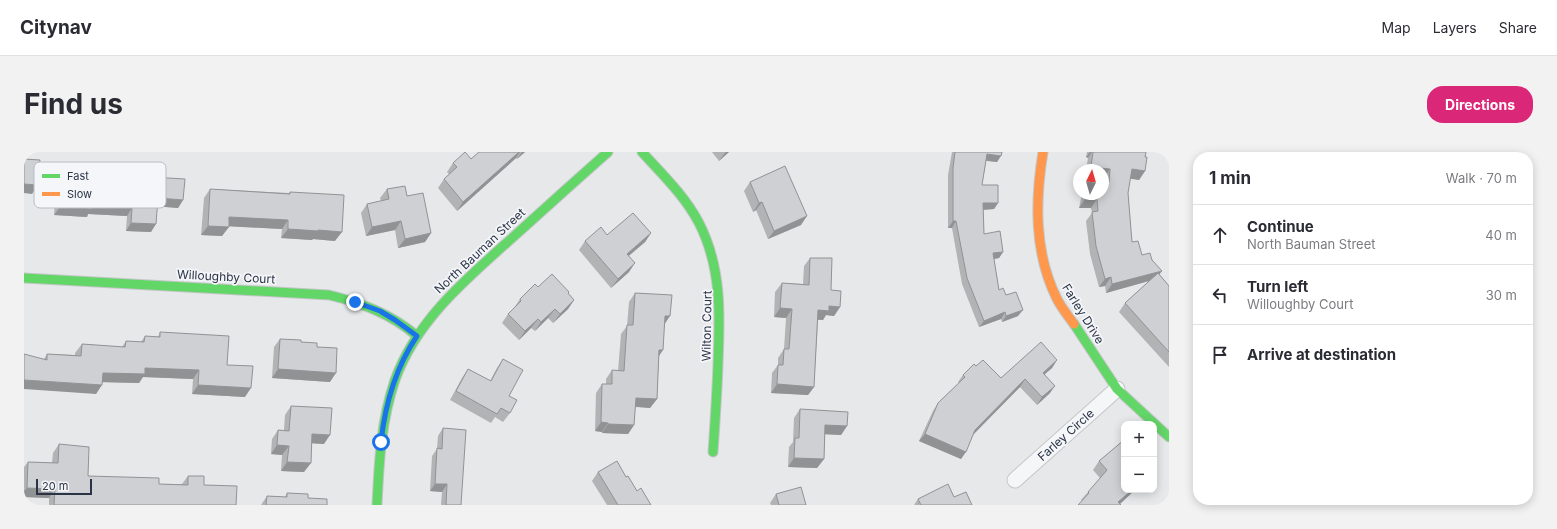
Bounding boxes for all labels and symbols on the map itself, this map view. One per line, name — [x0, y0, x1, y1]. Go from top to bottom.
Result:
legend — [34, 162, 166, 208]
north arrow — [1073, 164, 1109, 200]
text: Fast — [67, 169, 89, 183]
text: Slow — [67, 187, 92, 201]
street label: North Bauman Street — [431, 205, 528, 297]
street label: Willoughby Court — [177, 266, 276, 287]
street label: Farley Drive — [1059, 281, 1108, 346]
street label: Wilton Court — [698, 290, 715, 362]
route end — [346, 293, 364, 311]
street label: Farley Circle — [1034, 405, 1097, 464]
route start — [372, 433, 390, 451]
scale bar — [36, 477, 92, 496]

